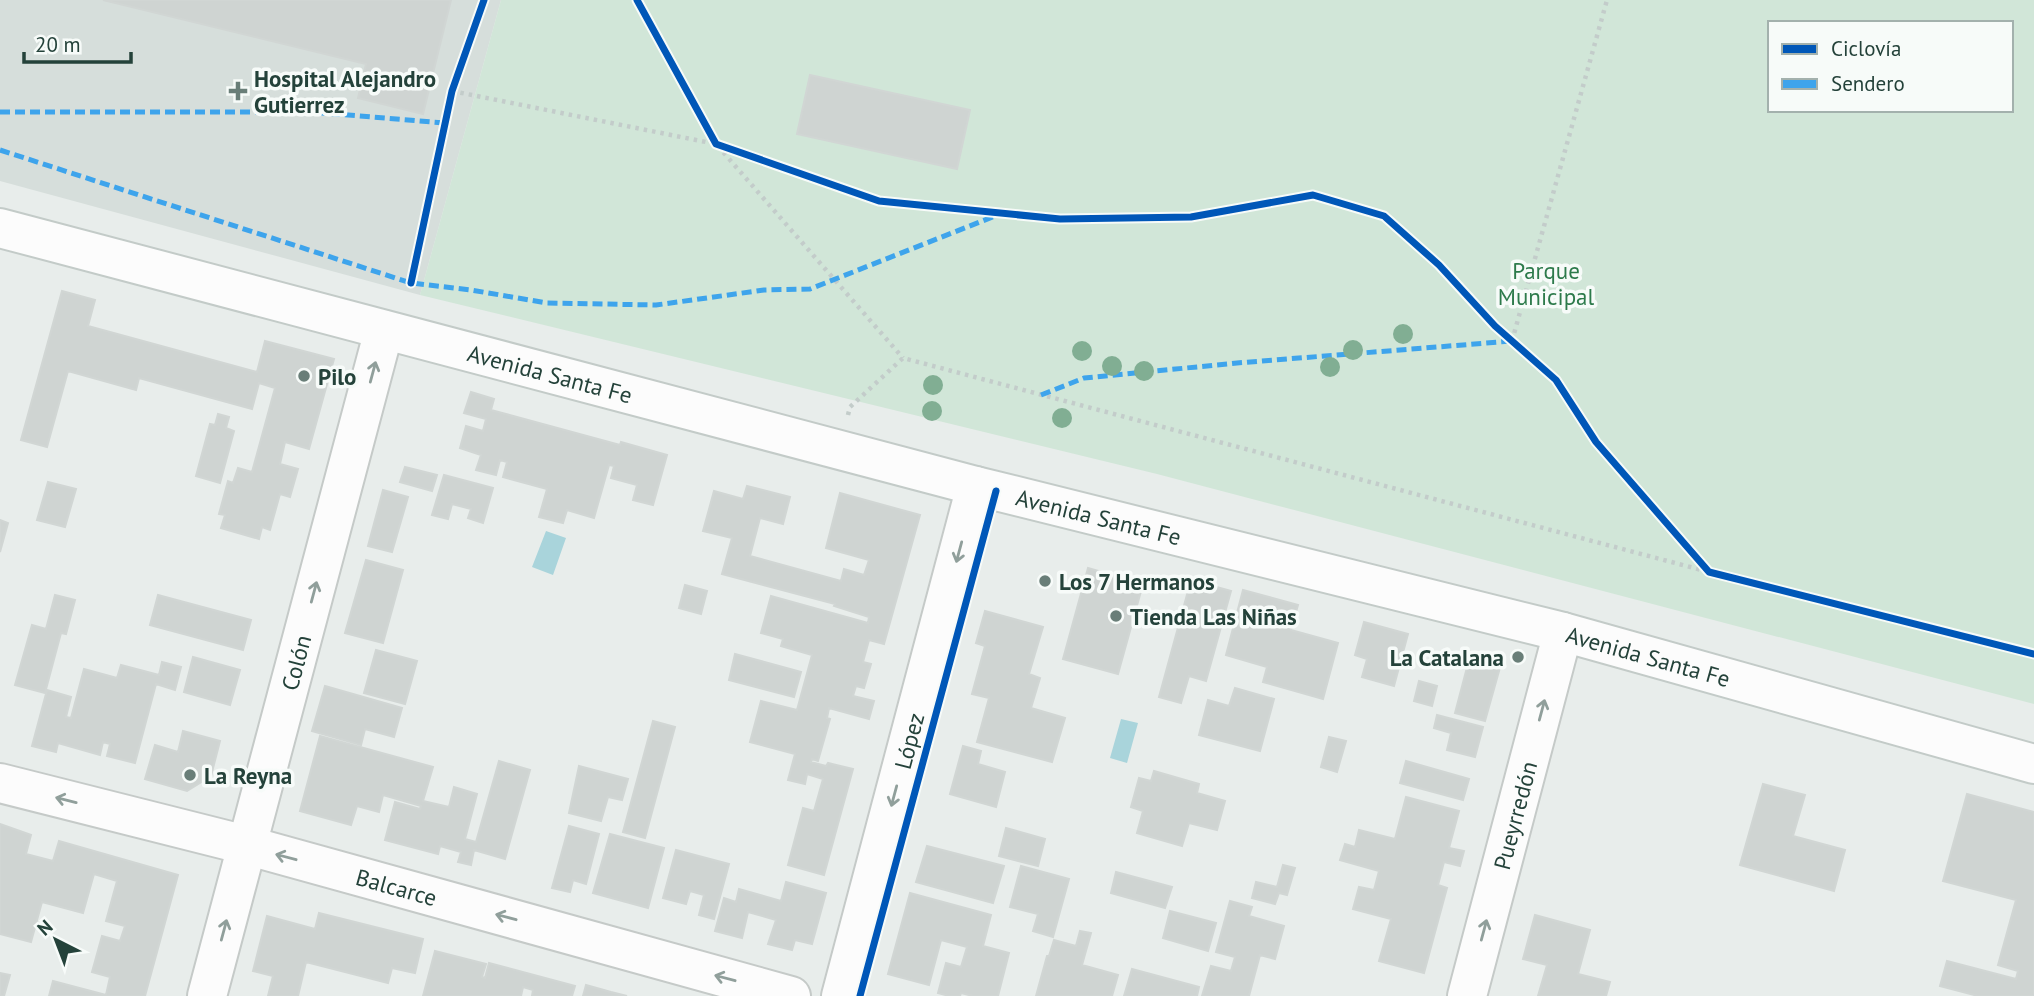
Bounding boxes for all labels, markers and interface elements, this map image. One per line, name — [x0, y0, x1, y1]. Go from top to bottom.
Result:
scale bar — [24, 21, 131, 65]
legend — [1768, 21, 2013, 112]
text: 20 m — [35, 31, 81, 58]
text: Ciclovía — [1831, 35, 1901, 62]
place label: Hospital Alejandro Gutierrez — [254, 64, 436, 119]
text: Sendero — [1831, 70, 1905, 97]
marker: Hospital Alejandro Gutierrez — [228, 81, 248, 101]
park label: Parque Municipal — [1498, 256, 1594, 311]
street label: Avenida Santa Fe — [465, 338, 636, 409]
one-way arrow — [367, 361, 380, 384]
place label: Pilo — [318, 362, 356, 391]
marker: Pilo — [296, 368, 312, 384]
street label: Avenida Santa Fe — [1013, 482, 1184, 551]
one-way arrow — [951, 541, 964, 563]
place label: Los 7 Hermanos — [1059, 567, 1215, 596]
marker: Los 7 Hermanos — [1037, 573, 1053, 589]
one-way arrow — [308, 581, 321, 603]
place label: Tienda Las Niñas — [1130, 602, 1297, 631]
marker: Tienda Las Niñas — [1108, 608, 1124, 624]
street label: Avenida Santa Fe — [1563, 619, 1734, 693]
street label: Colón — [274, 632, 317, 694]
place label: La Catalana — [1390, 643, 1504, 672]
marker: La Catalana — [1510, 649, 1526, 665]
one-way arrow — [1536, 699, 1549, 722]
street label: López — [887, 710, 930, 772]
street label: Pueyrredón — [1487, 758, 1543, 873]
place label: La Reyna — [204, 761, 292, 790]
marker: La Reyna — [182, 767, 198, 783]
one-way arrow — [887, 784, 900, 807]
one-way arrow — [55, 793, 78, 806]
one-way arrow — [276, 849, 298, 862]
street label: Balcarce — [353, 862, 440, 912]
north arrow — [21, 905, 91, 975]
one-way arrow — [495, 910, 517, 923]
text: N — [32, 914, 57, 940]
one-way arrow — [218, 919, 231, 942]
one-way arrow — [1478, 919, 1491, 942]
one-way arrow — [714, 971, 737, 984]

